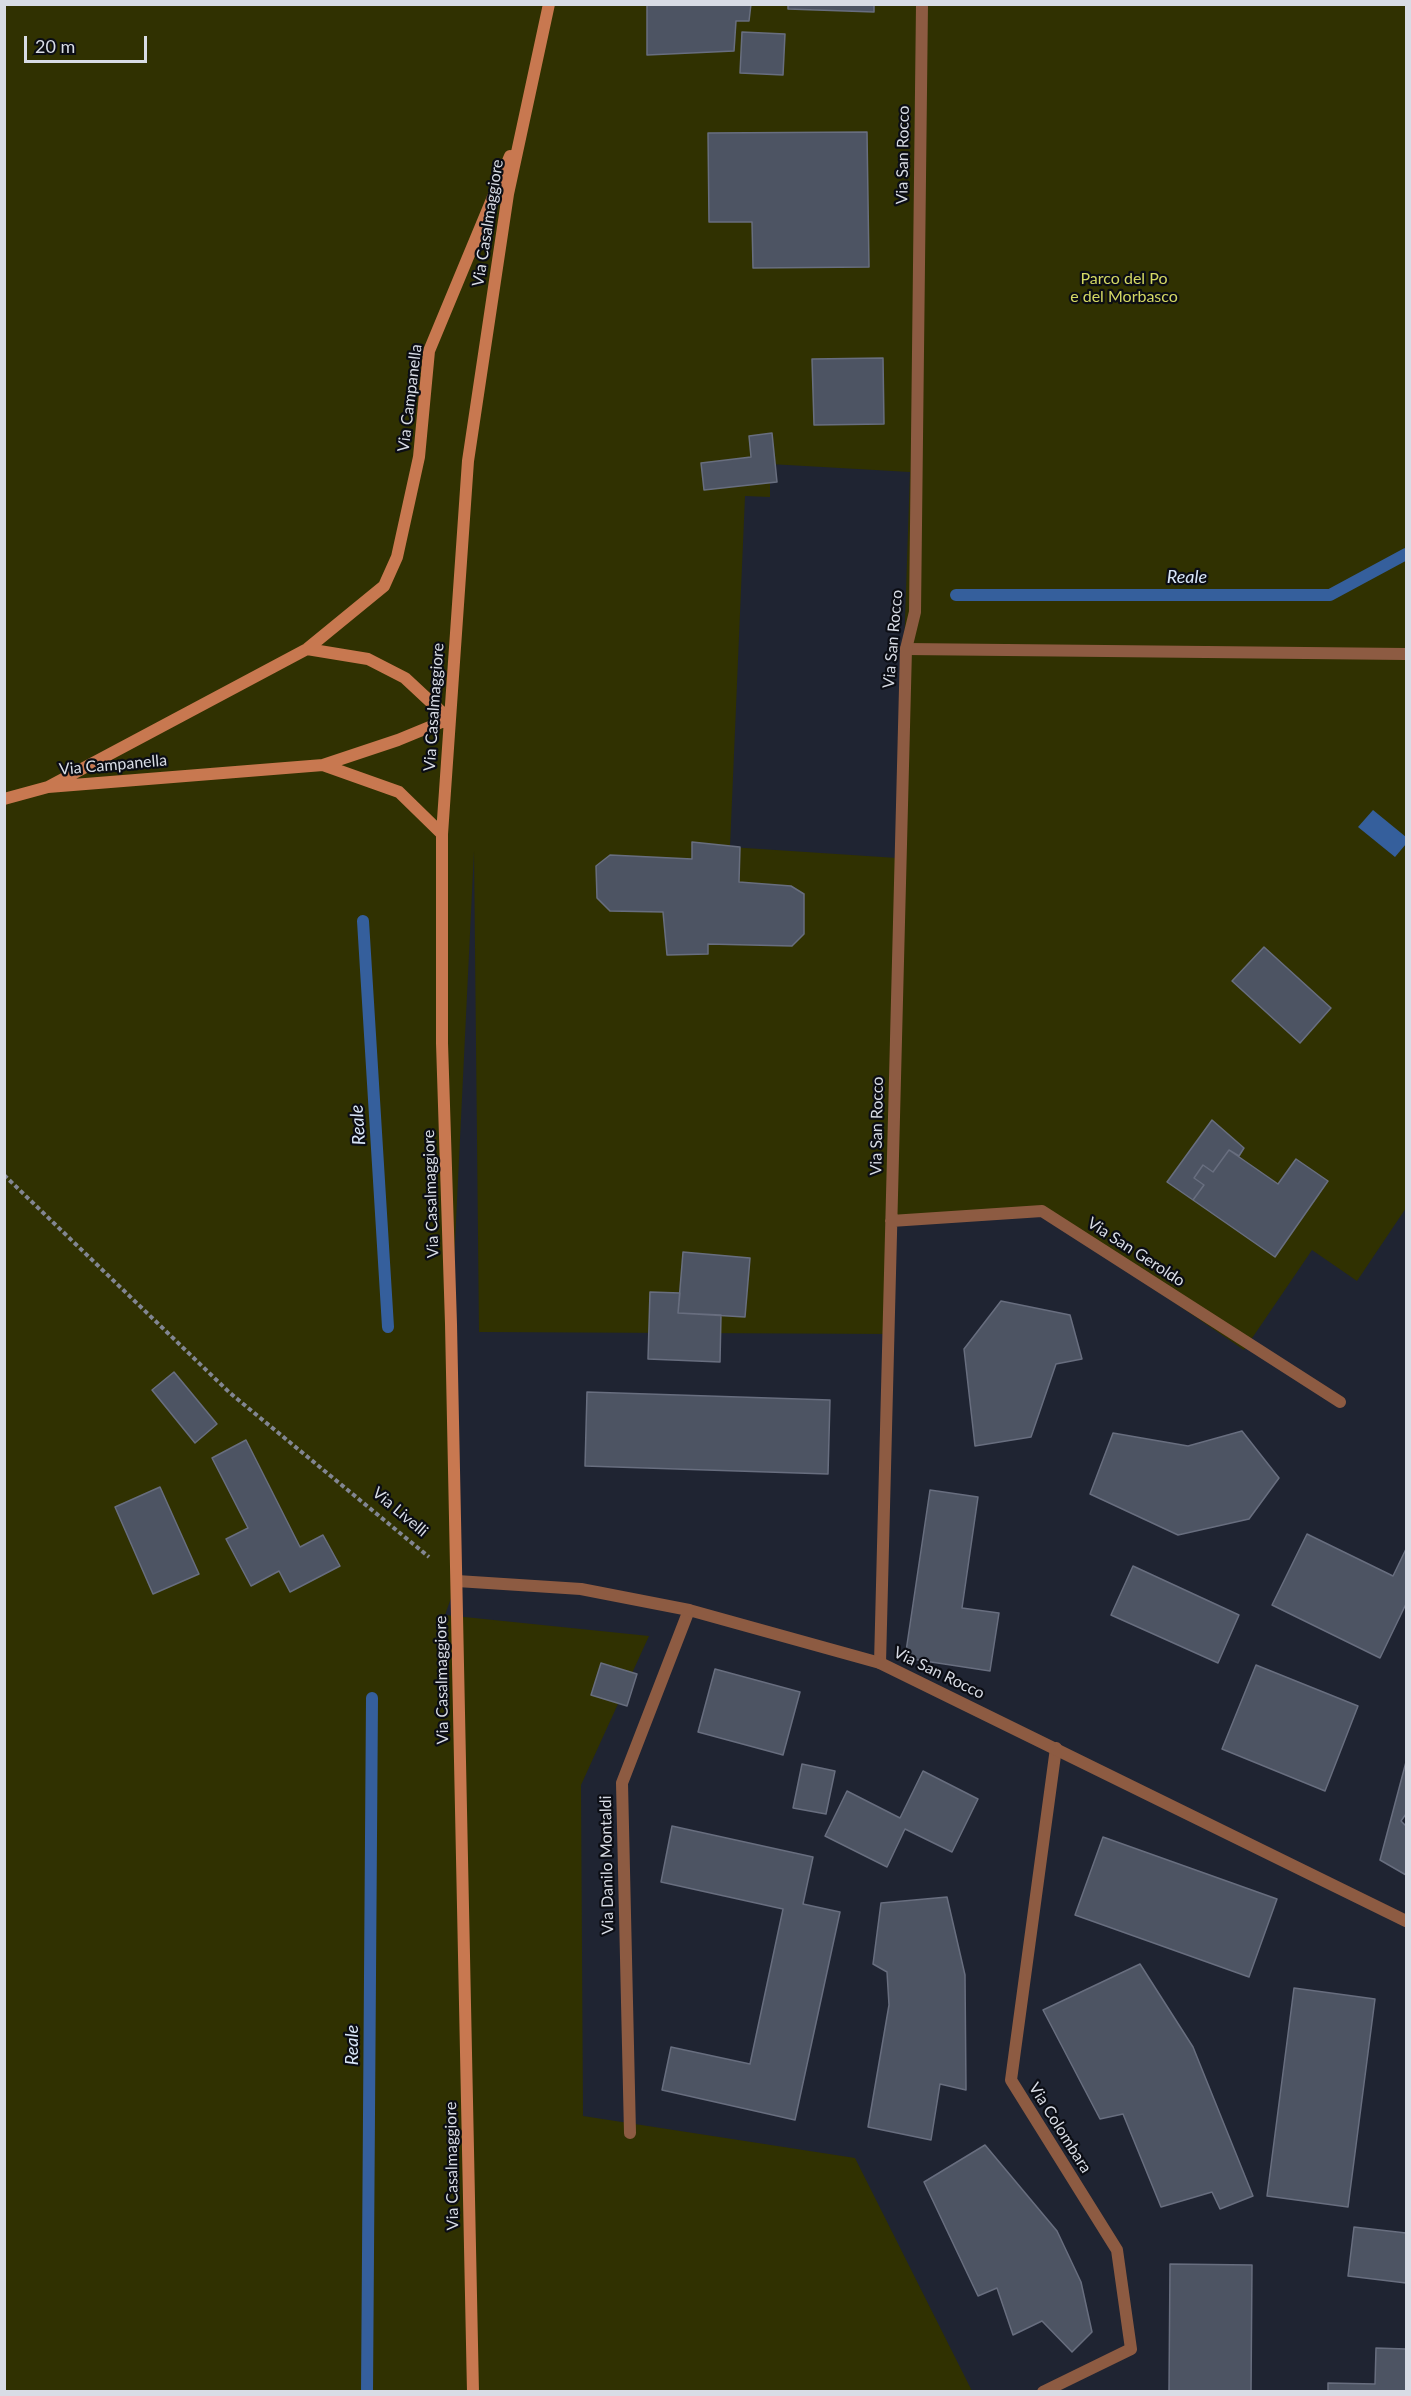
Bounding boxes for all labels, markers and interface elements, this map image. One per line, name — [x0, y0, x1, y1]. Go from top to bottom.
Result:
scale bar — [27, 24, 150, 62]
text: 20 m — [35, 35, 75, 57]
street label: Via San Rocco — [893, 105, 913, 205]
street label: Via Casalmaggiore — [468, 158, 508, 288]
park label: Parco del Po e del Morbasco — [1070, 269, 1178, 307]
street label: Via Campanella — [394, 343, 426, 453]
water label: Reale — [1167, 566, 1207, 588]
street label: Via San Rocco — [879, 589, 907, 689]
street label: Via Casalmaggiore — [420, 642, 448, 772]
street label: Via Campanella — [58, 751, 168, 779]
street label: Via San Rocco — [867, 1076, 887, 1176]
water label: Reale — [346, 1104, 370, 1146]
street label: Via Casalmaggiore — [419, 1129, 443, 1259]
street label: Via San Geroldo — [1084, 1213, 1188, 1291]
street label: Via Livelli — [368, 1483, 432, 1541]
street label: Via Casalmaggiore — [431, 1616, 453, 1744]
street label: Via San Rocco — [890, 1643, 988, 1703]
street label: Via Danilo Montaldi — [596, 1795, 618, 1935]
water label: Reale — [341, 2025, 363, 2065]
street label: Via Colombara — [1025, 2079, 1095, 2177]
street label: Via Casalmaggiore — [441, 2102, 463, 2230]

